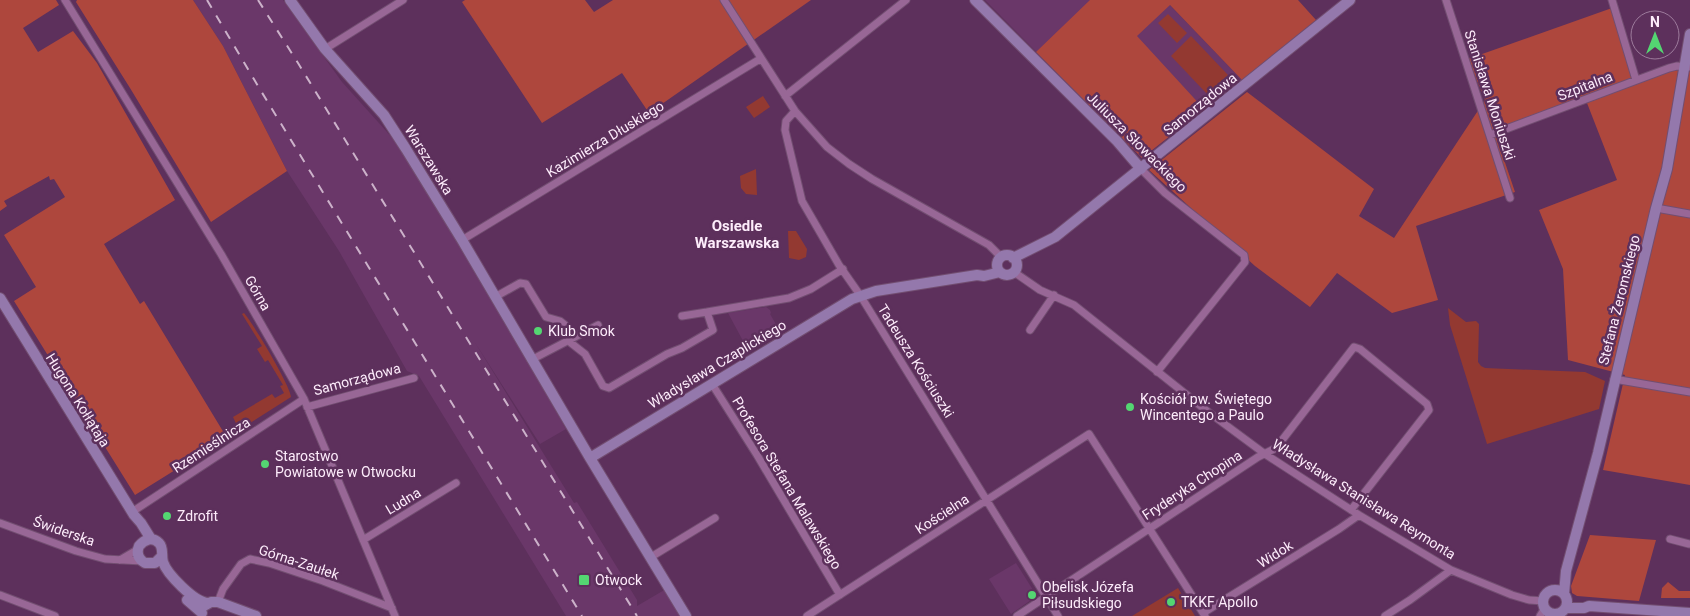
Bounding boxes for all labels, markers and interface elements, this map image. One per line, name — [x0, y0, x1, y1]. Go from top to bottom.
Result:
north arrow — [1630, 10, 1680, 60]
text: N — [1650, 14, 1660, 30]
street label: Stanisława Moniuszki — [1461, 28, 1519, 162]
street label: Szpitalna — [1555, 68, 1615, 104]
street label: Samorządowa — [1160, 70, 1240, 138]
street label: Juliusza Słowackiego — [1084, 89, 1190, 195]
street label: Kazimierza Dłuskiego — [543, 98, 667, 180]
street label: Warszawska — [401, 122, 457, 198]
district label: Osiedle Warszawska — [695, 217, 779, 252]
street label: Stefana Żeromskiego — [1595, 233, 1643, 367]
street label: Górna — [242, 273, 274, 313]
street label: Tadeusza Kościuszki — [875, 301, 957, 421]
street label: Władysława Czaplickiego — [645, 316, 789, 412]
place label: Klub Smok — [548, 323, 616, 339]
marker: Klub Smok — [532, 325, 544, 337]
street label: Hugona Kołłątaja — [43, 350, 113, 450]
street label: Samorządowa — [312, 360, 402, 398]
place label: Kościół pw. Świętego Wincentego a Paulo — [1140, 390, 1272, 423]
street label: Profesora Stefana Malawskiego — [729, 394, 845, 572]
marker: Kościół pw. Świętego Wincentego a Paulo — [1124, 401, 1136, 413]
street label: Rzemieślnicza — [169, 414, 253, 476]
street label: Władysława Stanisława Reymonta — [1269, 436, 1459, 562]
street label: Fryderyka Chopina — [1139, 447, 1245, 523]
place label: Starostwo Powiatowe w Otwocku — [275, 448, 416, 480]
marker: Starostwo Powiatowe w Otwocku — [259, 458, 271, 470]
street label: Ludna — [383, 484, 423, 518]
street label: Kościelna — [912, 491, 972, 537]
place label: Zdrofit — [177, 508, 218, 524]
marker: Zdrofit — [161, 510, 173, 522]
street label: Świderska — [31, 512, 97, 549]
street label: Widok — [1254, 536, 1296, 571]
street label: Górna-Zaułek — [257, 541, 342, 583]
place label: Otwock — [595, 572, 643, 588]
marker: Otwock — [577, 573, 591, 587]
place label: Obelisk Józefa Piłsudskiego — [1042, 579, 1134, 611]
marker: Obelisk Józefa Piłsudskiego — [1026, 589, 1038, 601]
place label: TKKF Apollo — [1181, 594, 1258, 610]
marker: TKKF Apollo — [1165, 596, 1177, 608]

